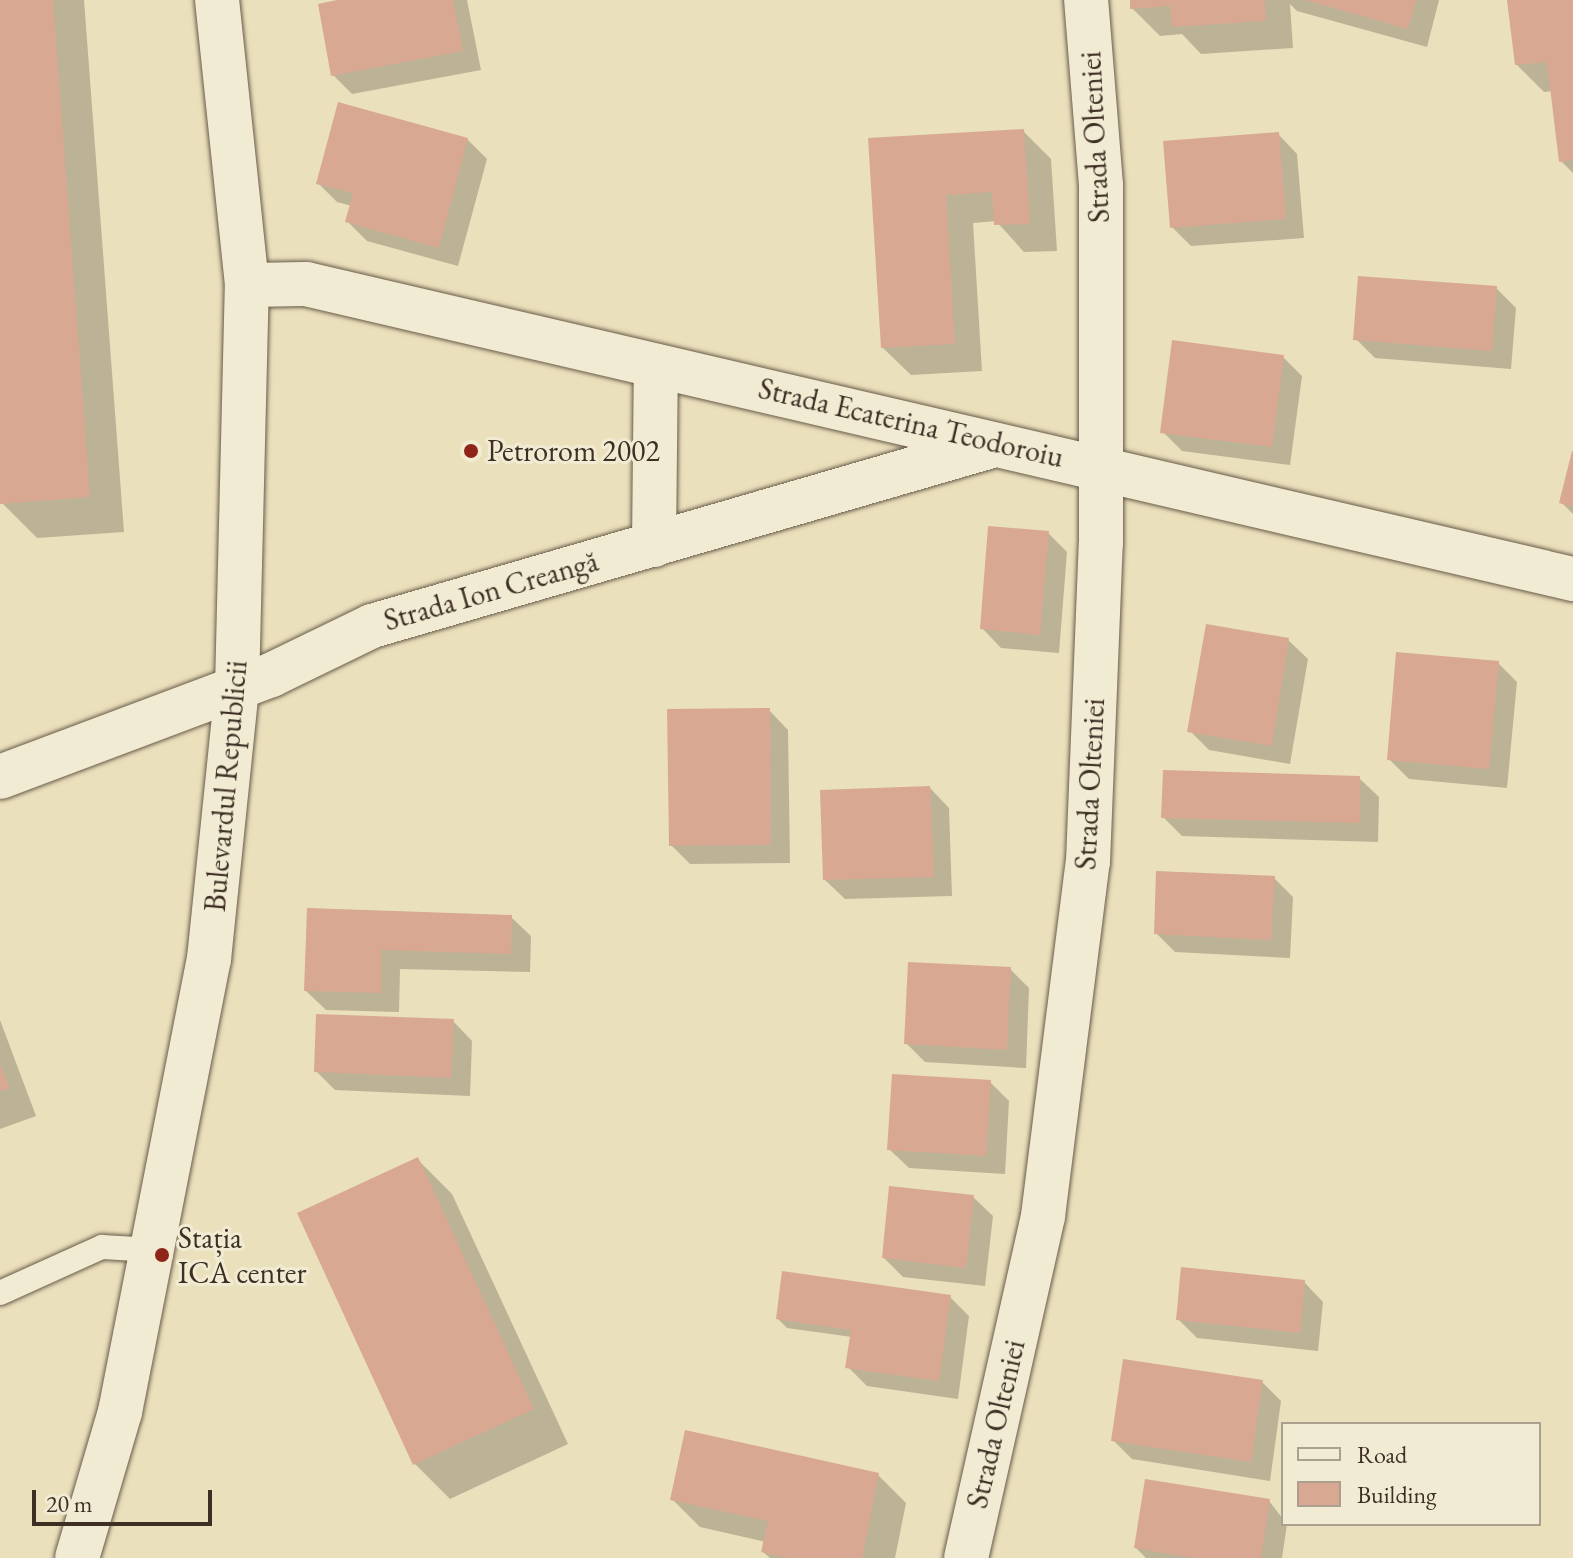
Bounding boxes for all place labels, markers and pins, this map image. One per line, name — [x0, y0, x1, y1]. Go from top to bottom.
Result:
place label: Petrorom 2002 — [487, 433, 660, 469]
marker: Petrorom 2002 — [462, 442, 480, 460]
place label: Stația ICA center — [178, 1220, 307, 1290]
marker: Stația ICA center — [153, 1246, 171, 1264]

